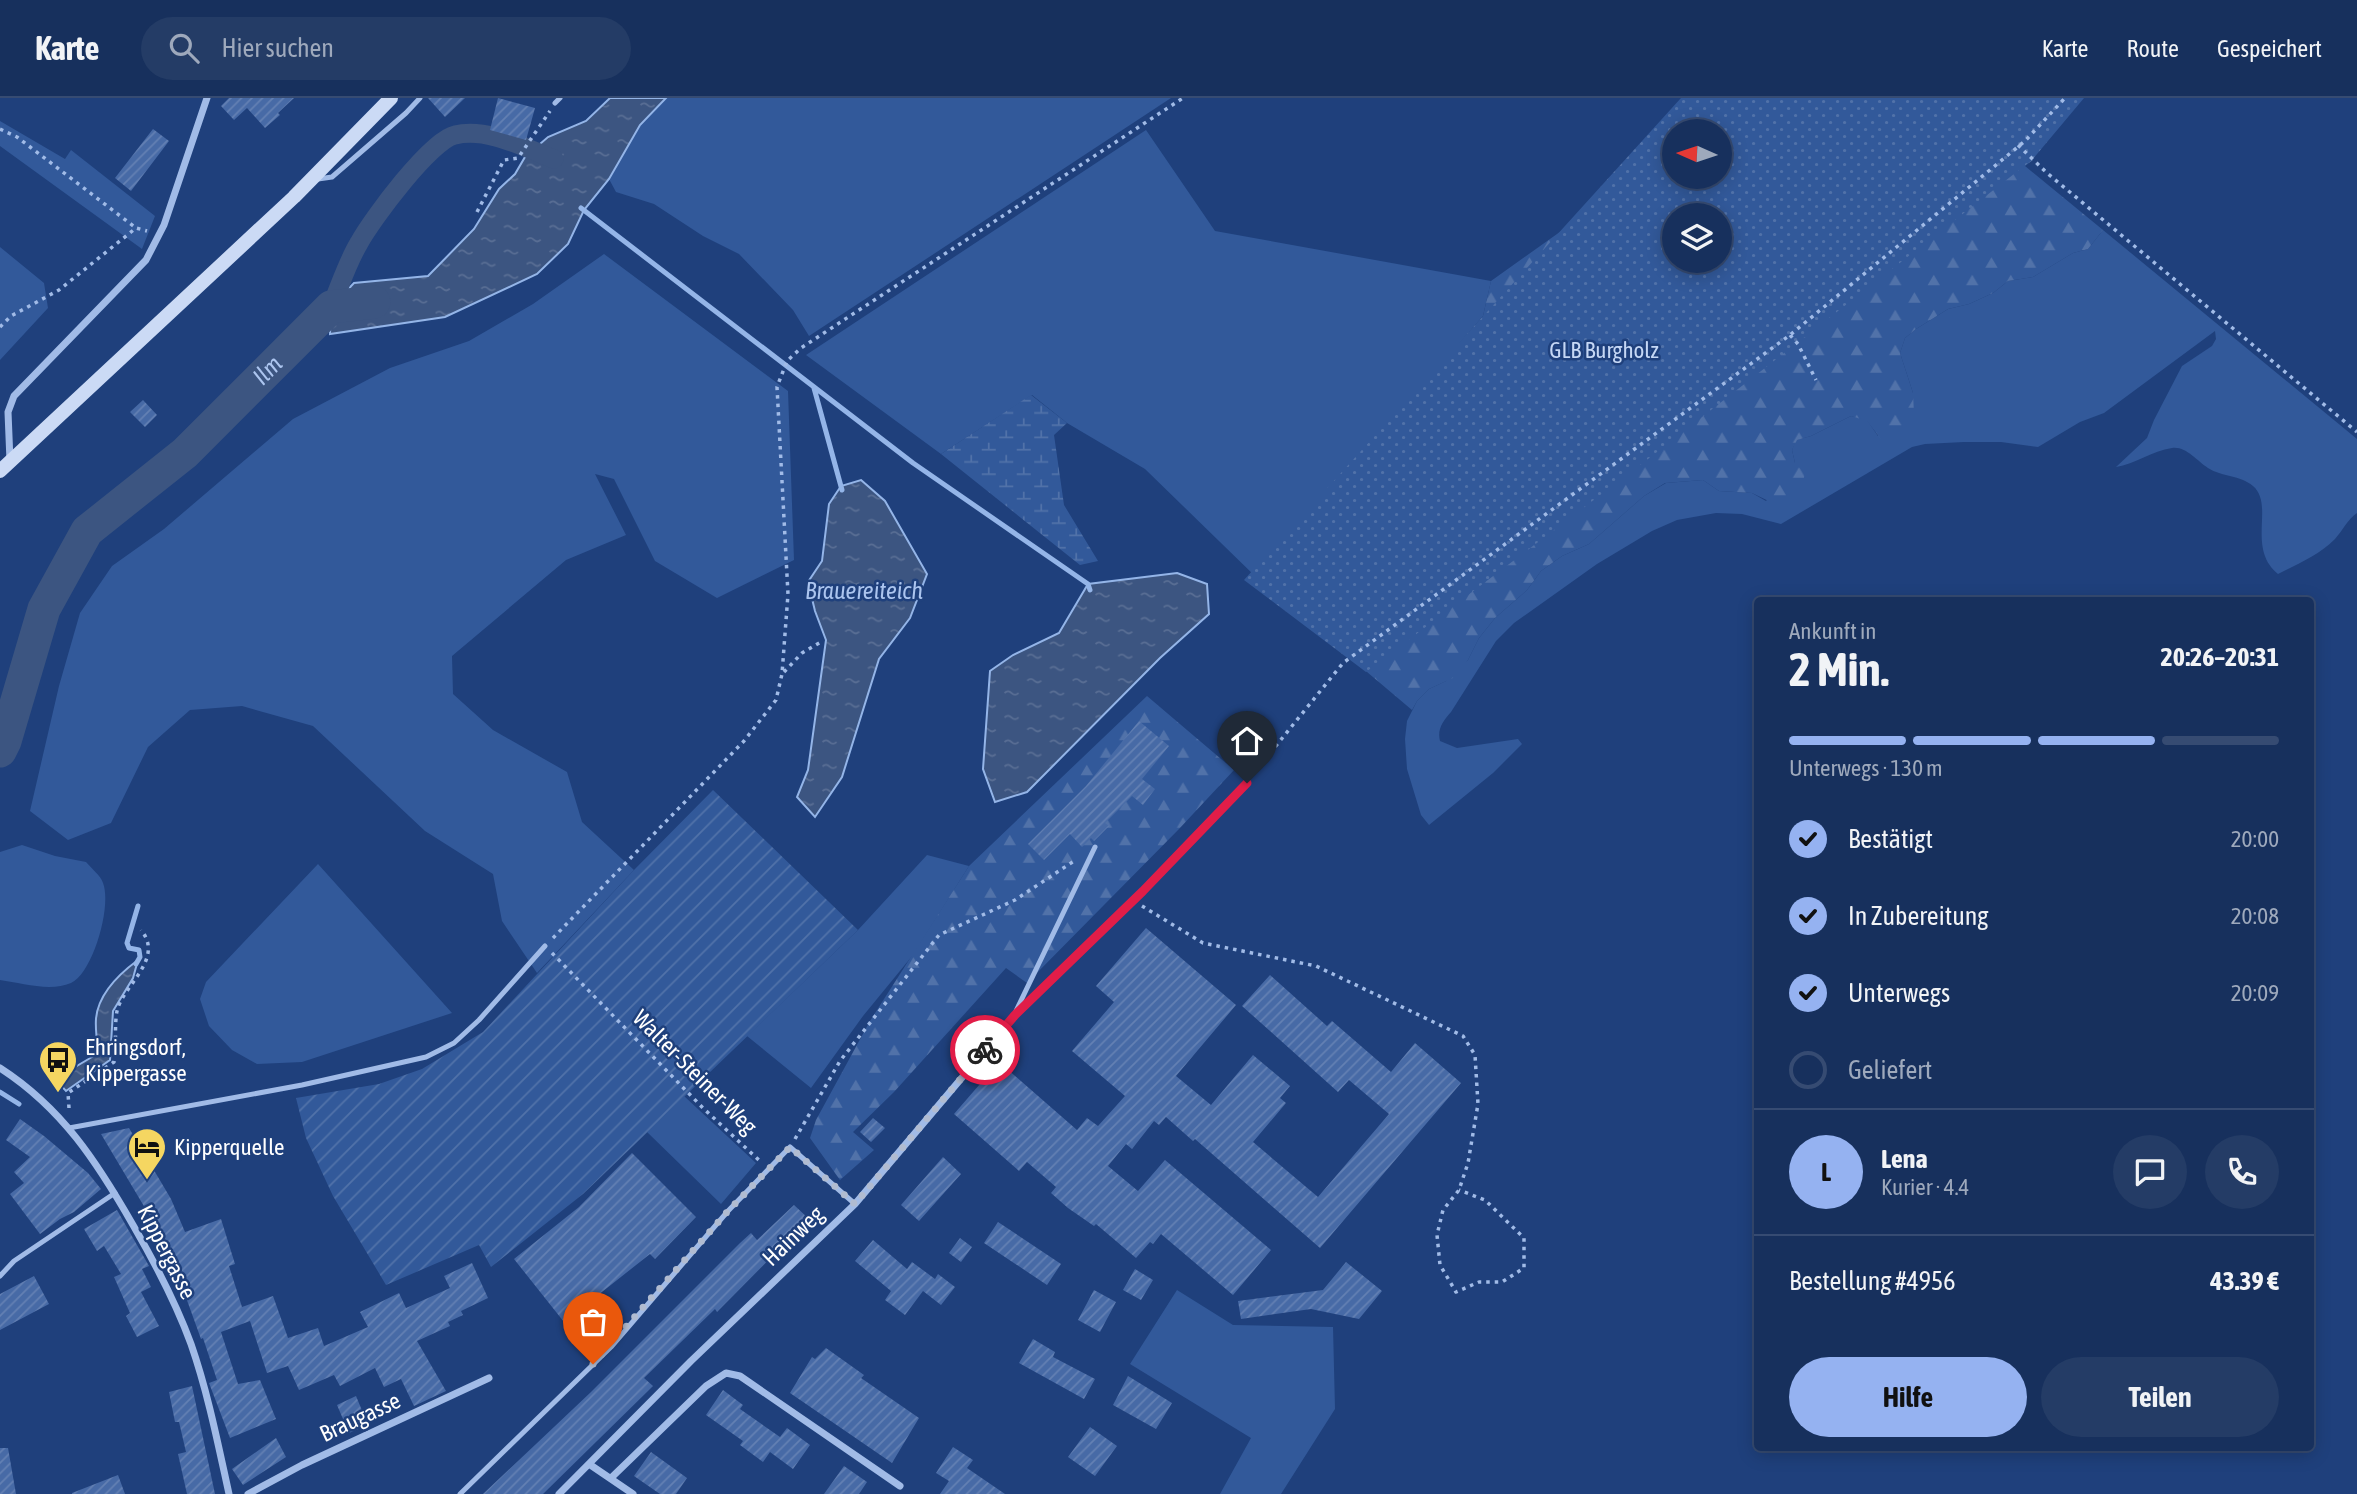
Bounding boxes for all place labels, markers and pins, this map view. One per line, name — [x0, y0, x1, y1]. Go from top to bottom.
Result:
pin — [1217, 711, 1277, 783]
place label: Ehringsdorf, Kippergasse — [85, 1034, 187, 1086]
bus stop icon: Ehringsdorf, Kippergasse — [37, 1039, 79, 1094]
hotel icon: Kipperquelle — [126, 1126, 168, 1181]
place label: Kipperquelle — [174, 1134, 284, 1160]
pin — [563, 1292, 623, 1364]

